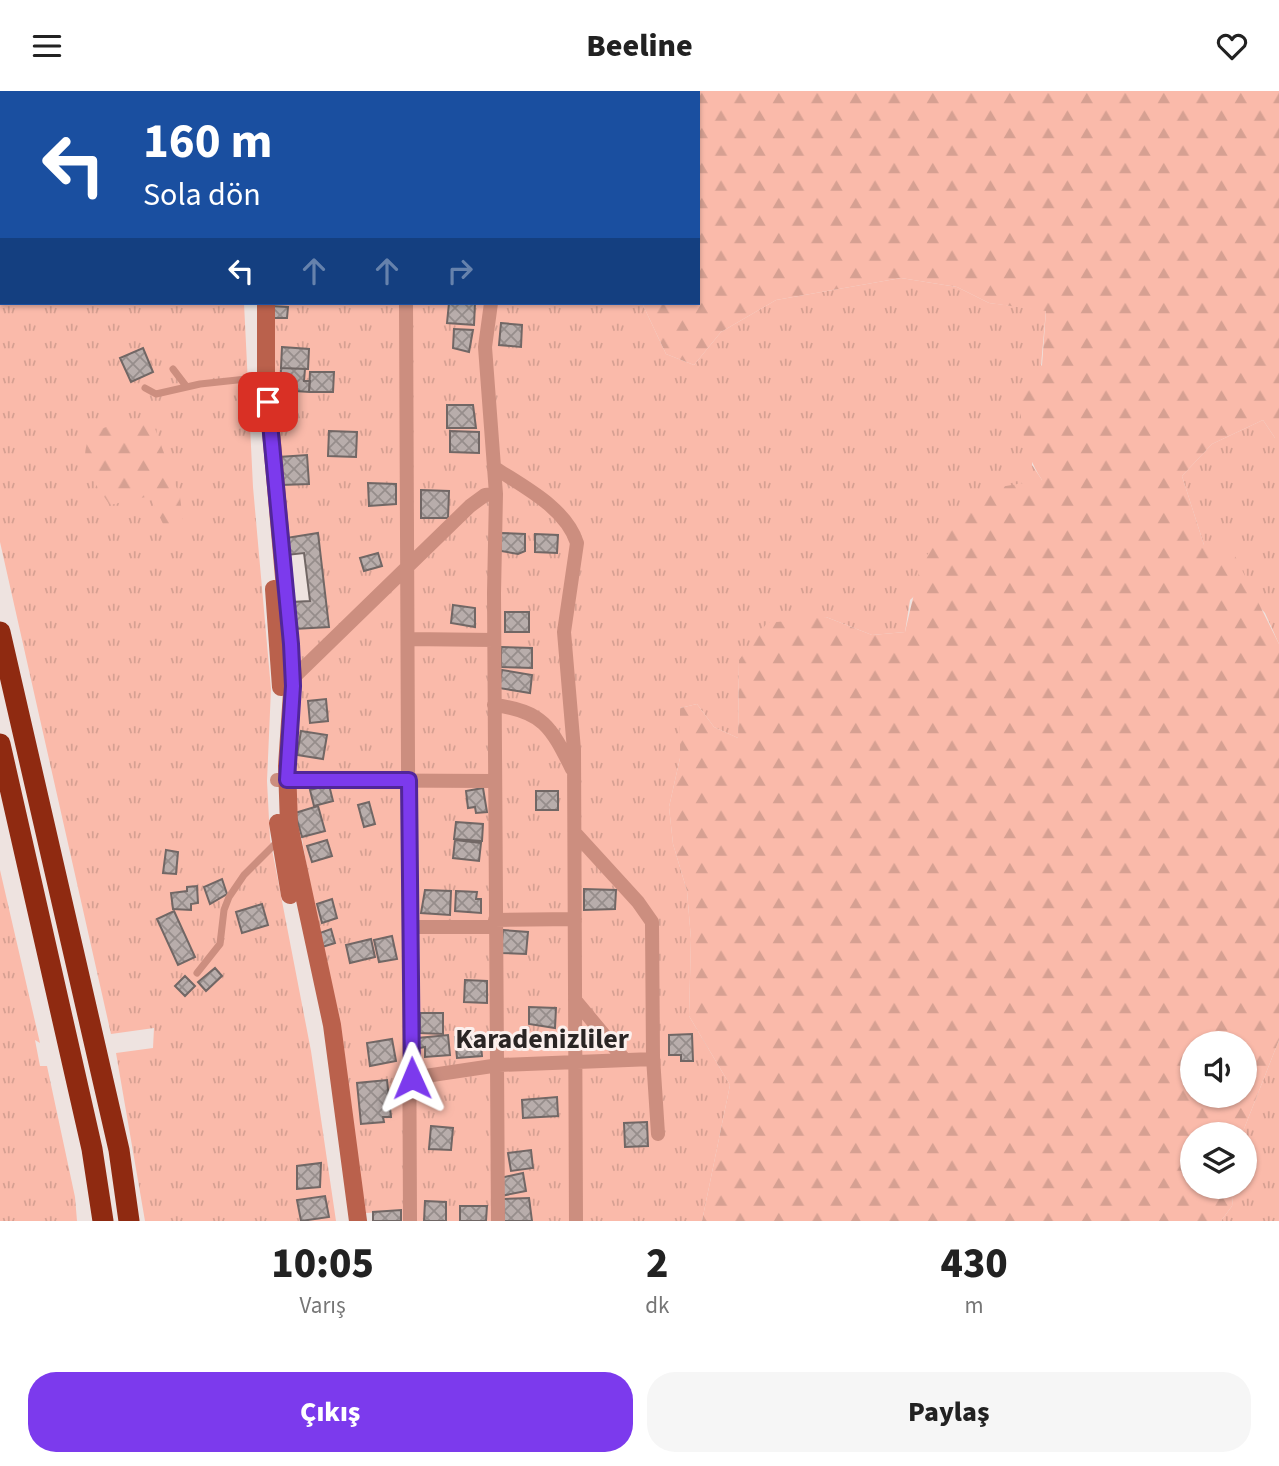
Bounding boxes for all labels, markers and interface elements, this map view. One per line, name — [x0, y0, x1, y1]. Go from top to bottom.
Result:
text: Beeline — [586, 23, 693, 69]
icon: menu — [28, 27, 66, 65]
icon: heart — [1213, 27, 1251, 65]
text: 160 m — [143, 107, 272, 177]
icon: left — [28, 119, 119, 210]
text: Sola dön — [143, 172, 261, 218]
icon: left — [222, 252, 260, 290]
icon: ahead — [295, 252, 333, 290]
icon: ahead — [368, 252, 406, 290]
icon: right — [441, 252, 479, 290]
pin — [238, 372, 298, 432]
icon: arrive — [249, 383, 287, 421]
district label: Karadenizliler — [455, 1019, 630, 1059]
map controls — [1180, 1031, 1257, 1199]
button: sound — [1180, 1031, 1257, 1108]
position arrow — [375, 1041, 449, 1115]
button: layers — [1180, 1122, 1257, 1199]
text: 10:05 — [271, 1234, 374, 1294]
text: 2 — [646, 1234, 668, 1294]
text: 430 — [941, 1234, 1008, 1294]
text: Varış — [299, 1289, 346, 1322]
text: dk — [645, 1289, 669, 1322]
text: m — [965, 1289, 984, 1322]
button: Çıkış — [28, 1372, 633, 1452]
button: Paylaş — [647, 1372, 1251, 1452]

